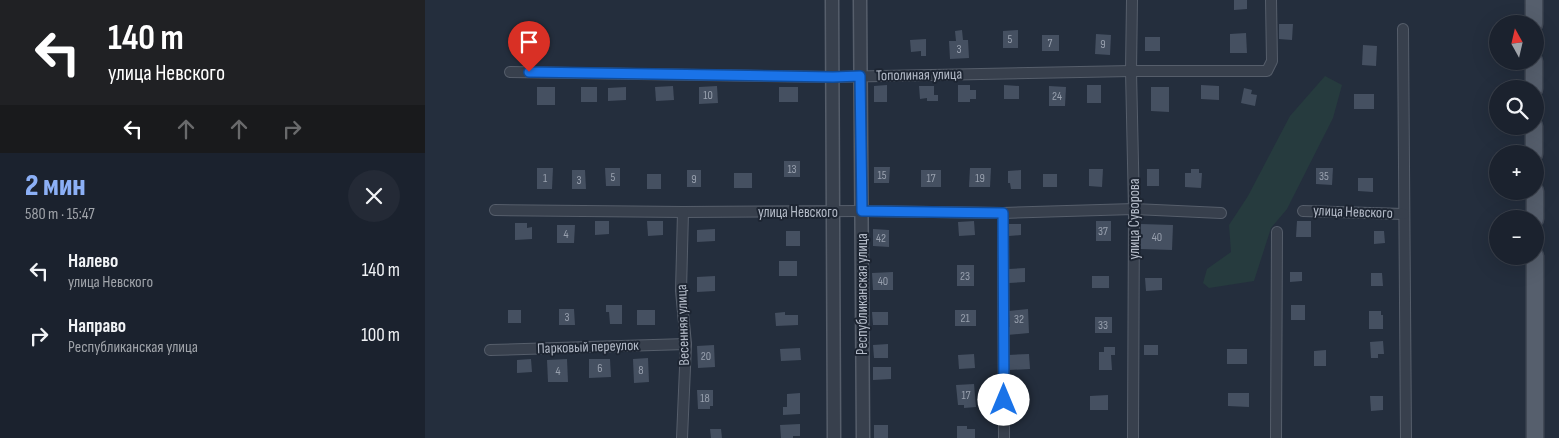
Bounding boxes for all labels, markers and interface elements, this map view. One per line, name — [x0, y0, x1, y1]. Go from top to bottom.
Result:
north arrow — [1489, 15, 1544, 70]
map controls — [1489, 15, 1544, 265]
text: 140 m — [108, 17, 184, 60]
icon: left — [25, 20, 90, 85]
pin — [508, 21, 550, 72]
icon: arrive — [515, 28, 543, 56]
house number: 5 — [1008, 32, 1013, 47]
house number: 7 — [1048, 36, 1053, 51]
house number: 9 — [1100, 37, 1106, 52]
house number: 3 — [956, 42, 962, 57]
text: улица Невского — [108, 60, 225, 87]
street label: Тополиная улица — [876, 65, 962, 85]
button: search — [1489, 80, 1544, 135]
house number: 10 — [703, 88, 713, 103]
house number: 24 — [1052, 89, 1062, 104]
icon: left — [119, 115, 147, 143]
icon: ahead — [172, 115, 200, 143]
icon: ahead — [225, 115, 253, 143]
icon: right — [278, 115, 306, 143]
button: + — [1489, 145, 1544, 200]
house number: 13 — [787, 162, 797, 177]
text: 2 мин — [25, 168, 86, 204]
house number: 15 — [877, 168, 887, 183]
house number: 35 — [1319, 169, 1329, 184]
button: close — [348, 170, 400, 222]
house number: 5 — [611, 170, 616, 185]
house number: 1 — [543, 171, 548, 186]
house number: 17 — [927, 171, 936, 186]
house number: 19 — [975, 171, 985, 186]
house number: 9 — [691, 172, 697, 187]
house number: 3 — [576, 173, 582, 188]
street label: улица Суворова — [1125, 178, 1144, 259]
street label: улица Невского — [1313, 201, 1393, 223]
street label: улица Невского — [758, 203, 838, 222]
text: 580 m · 15:47 — [25, 205, 95, 224]
button: − — [1489, 210, 1544, 265]
house number: 37 — [1098, 224, 1108, 239]
house number: 4 — [563, 227, 569, 242]
house number: 40 — [1152, 230, 1162, 245]
house number: 42 — [876, 231, 886, 246]
street label: Республиканская улица — [853, 233, 872, 355]
text: Налево — [68, 250, 118, 273]
icon: left — [25, 257, 53, 285]
text: 140 m — [362, 259, 400, 282]
house number: 23 — [960, 269, 970, 284]
text: улица Невского — [68, 273, 153, 292]
house number: 40 — [878, 274, 888, 289]
street label: Весенняя улица — [672, 284, 694, 366]
house number: 3 — [564, 310, 570, 325]
house number: 21 — [960, 311, 970, 326]
house number: 32 — [1014, 312, 1024, 327]
text: Направо — [68, 315, 126, 338]
house number: 33 — [1098, 318, 1108, 333]
icon: right — [25, 322, 53, 350]
text: 100 m — [361, 324, 400, 347]
street label: Парковый переулок — [537, 336, 640, 358]
text: Республиканская улица — [68, 338, 198, 357]
house number: 20 — [701, 349, 711, 364]
house number: 6 — [597, 361, 603, 376]
house number: 8 — [638, 363, 644, 378]
house number: 4 — [555, 364, 561, 379]
position arrow — [977, 373, 1029, 425]
house number: 17 — [962, 388, 971, 403]
house number: 18 — [700, 391, 710, 406]

